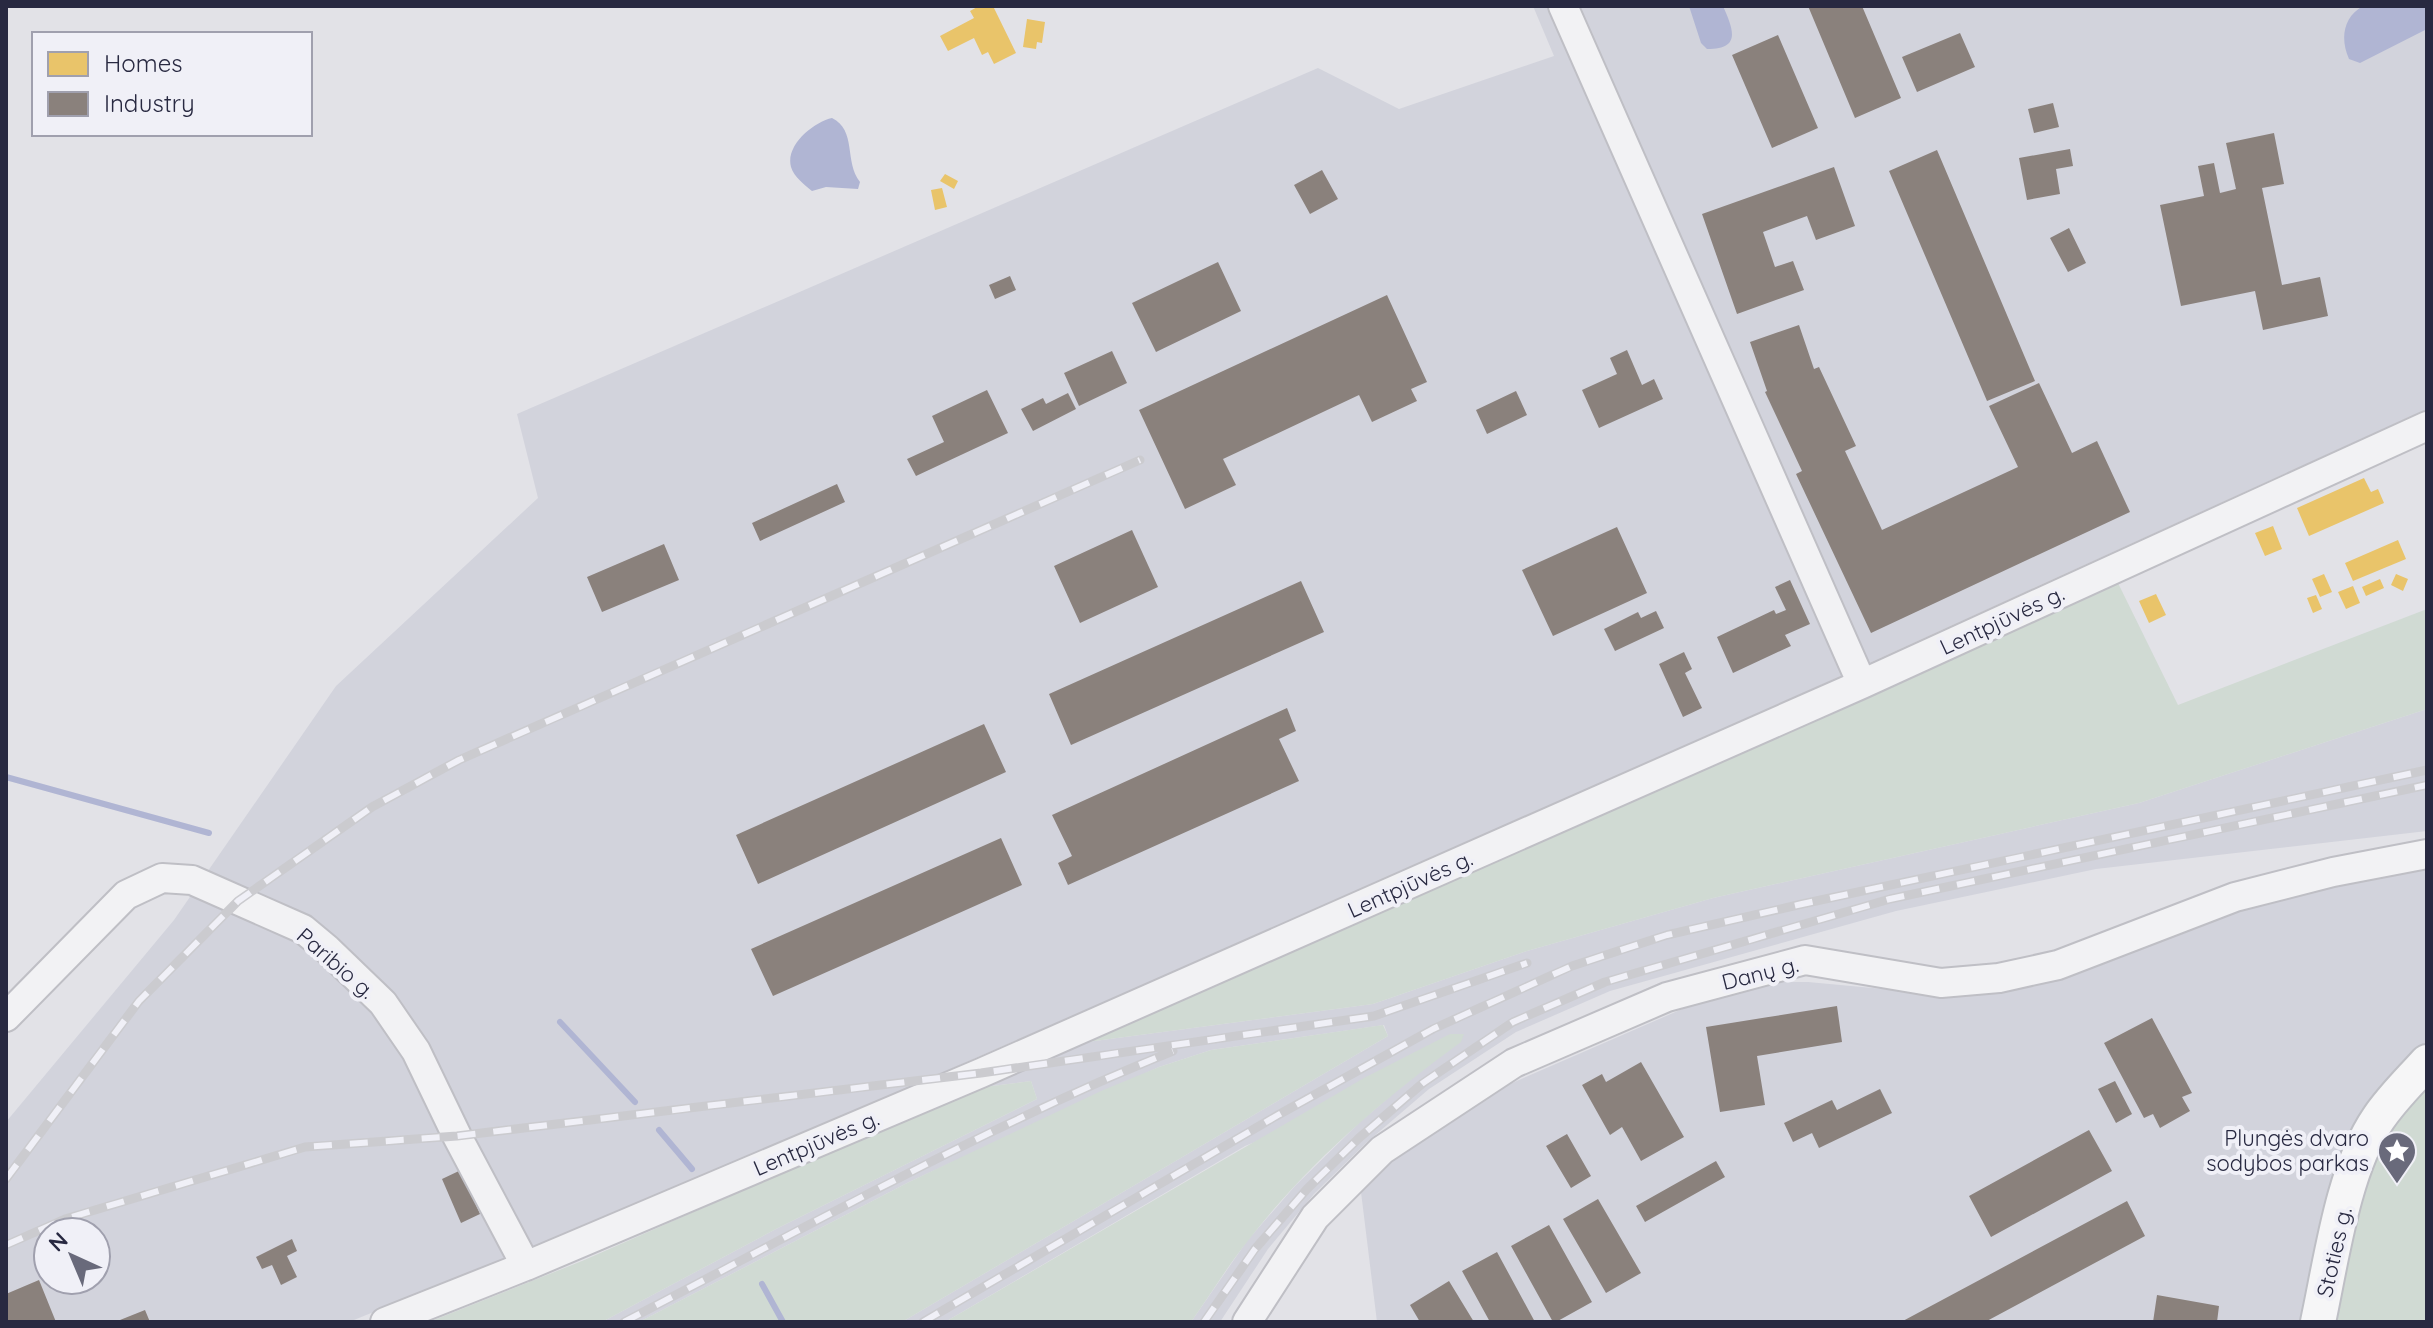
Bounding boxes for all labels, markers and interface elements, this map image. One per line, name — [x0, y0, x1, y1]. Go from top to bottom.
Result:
legend — [32, 32, 312, 136]
text: Homes — [104, 48, 182, 78]
text: Industry — [104, 88, 195, 118]
street label: Lentpjūvės g. — [1935, 579, 2069, 661]
street label: Lentpjūvės g. — [1343, 844, 1477, 924]
street label: Paribio g. — [291, 921, 381, 1005]
street label: Danų g. — [1719, 950, 1801, 996]
street label: Lentpjūvės g. — [749, 1104, 883, 1182]
place label: Plungės dvaro sodybos parkas — [2206, 1124, 2369, 1177]
place icon: Plungės dvaro sodybos parkas — [2376, 1130, 2418, 1185]
street label: Stoties g. — [2310, 1204, 2358, 1300]
north arrow — [32, 1216, 112, 1296]
text: N — [43, 1226, 74, 1257]

